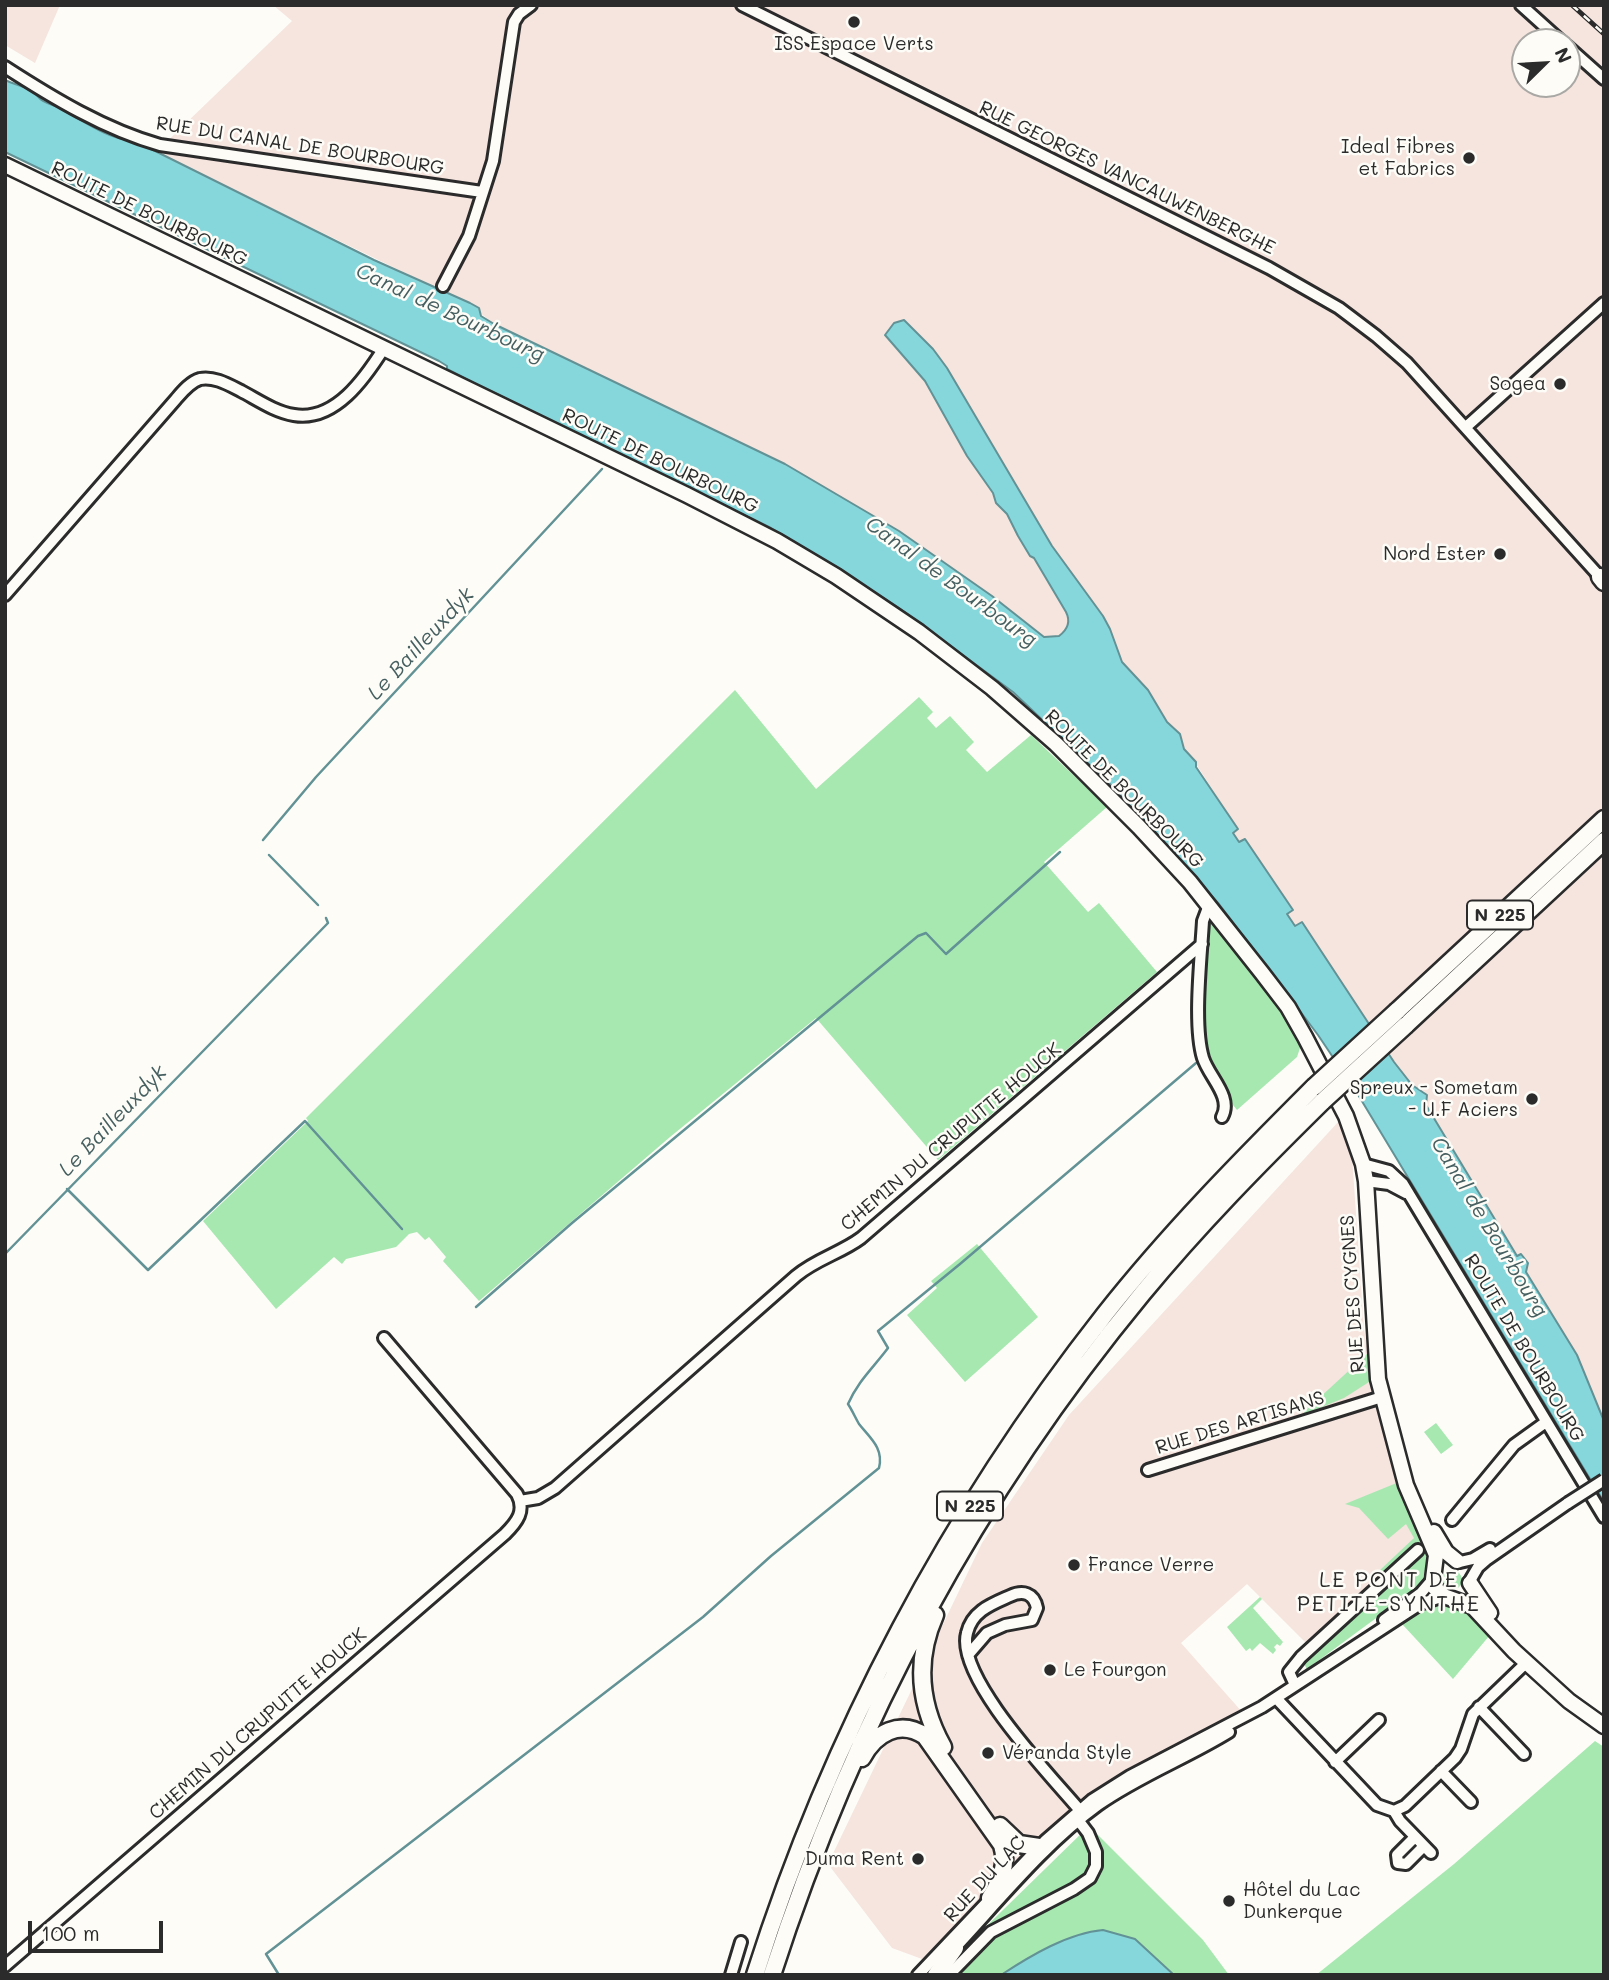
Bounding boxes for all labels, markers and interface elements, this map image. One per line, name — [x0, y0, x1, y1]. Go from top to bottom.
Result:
marker: ISS Espace Verts — [846, 14, 862, 30]
north arrow — [1511, 28, 1581, 98]
place label: ISS Espace Verts — [774, 33, 934, 55]
text: N — [1549, 43, 1578, 67]
street label: RUE GEORGES VANCAUWENBERGHE — [975, 96, 1279, 260]
street label: RUE DU CANAL DE BOURBOURG — [154, 112, 446, 180]
place label: Ideal Fibres et Fabrics — [1341, 136, 1455, 180]
marker: Ideal Fibres et Fabrics — [1461, 150, 1477, 166]
street label: ROUTE DE BOURBOURG — [47, 157, 251, 271]
water label: Canal de Bourbourg — [352, 258, 548, 368]
place label: Sogea — [1489, 373, 1546, 395]
marker: Sogea — [1552, 376, 1568, 392]
street label: ROUTE DE BOURBOURG — [558, 404, 762, 518]
water label: Canal de Bourbourg — [861, 511, 1041, 653]
place label: Nord Ester — [1383, 543, 1486, 565]
marker: Nord Ester — [1492, 546, 1508, 562]
water label: Le Bailleuxdyk — [363, 583, 479, 705]
street label: ROUTE DE BOURBOURG — [1040, 705, 1208, 873]
road number: N 225 — [1467, 900, 1533, 930]
street label: CHEMIN DU CRUPUTTE HOUCK — [836, 1038, 1066, 1236]
water label: Le Bailleuxdyk — [54, 1060, 172, 1182]
place label: Spreux - Sometam - U.F Aciers — [1350, 1077, 1518, 1121]
marker: Spreux - Sometam - U.F Aciers — [1524, 1091, 1540, 1107]
water label: Canal de Bourbourg — [1425, 1132, 1553, 1322]
street label: RUE DES CYGNES — [1336, 1214, 1370, 1374]
street label: ROUTE DE BOURBOURG — [1459, 1250, 1589, 1446]
street label: RUE DES ARTISANS — [1153, 1386, 1327, 1460]
road number: N 225 — [937, 1492, 1003, 1520]
place label: France Verre — [1088, 1554, 1214, 1576]
marker: France Verre — [1066, 1557, 1082, 1573]
district label: LE PONT DE PETITE-SYNTHE — [1299, 1568, 1479, 1618]
street label: CHEMIN DU CRUPUTTE HOUCK — [145, 1623, 371, 1825]
place label: Le Fourgon — [1064, 1659, 1166, 1681]
marker: Le Fourgon — [1042, 1662, 1058, 1678]
place label: Véranda Style — [1002, 1742, 1132, 1764]
marker: Véranda Style — [980, 1745, 996, 1761]
street label: RUE DU LAC — [939, 1831, 1031, 1927]
place label: Duma Rent — [805, 1848, 904, 1870]
marker: Duma Rent — [910, 1851, 926, 1867]
place label: Hôtel du Lac Dunkerque — [1243, 1879, 1360, 1923]
marker: Hôtel du Lac Dunkerque — [1221, 1893, 1237, 1909]
scale bar — [32, 1906, 166, 1950]
text: 100 m — [41, 1919, 100, 1946]

